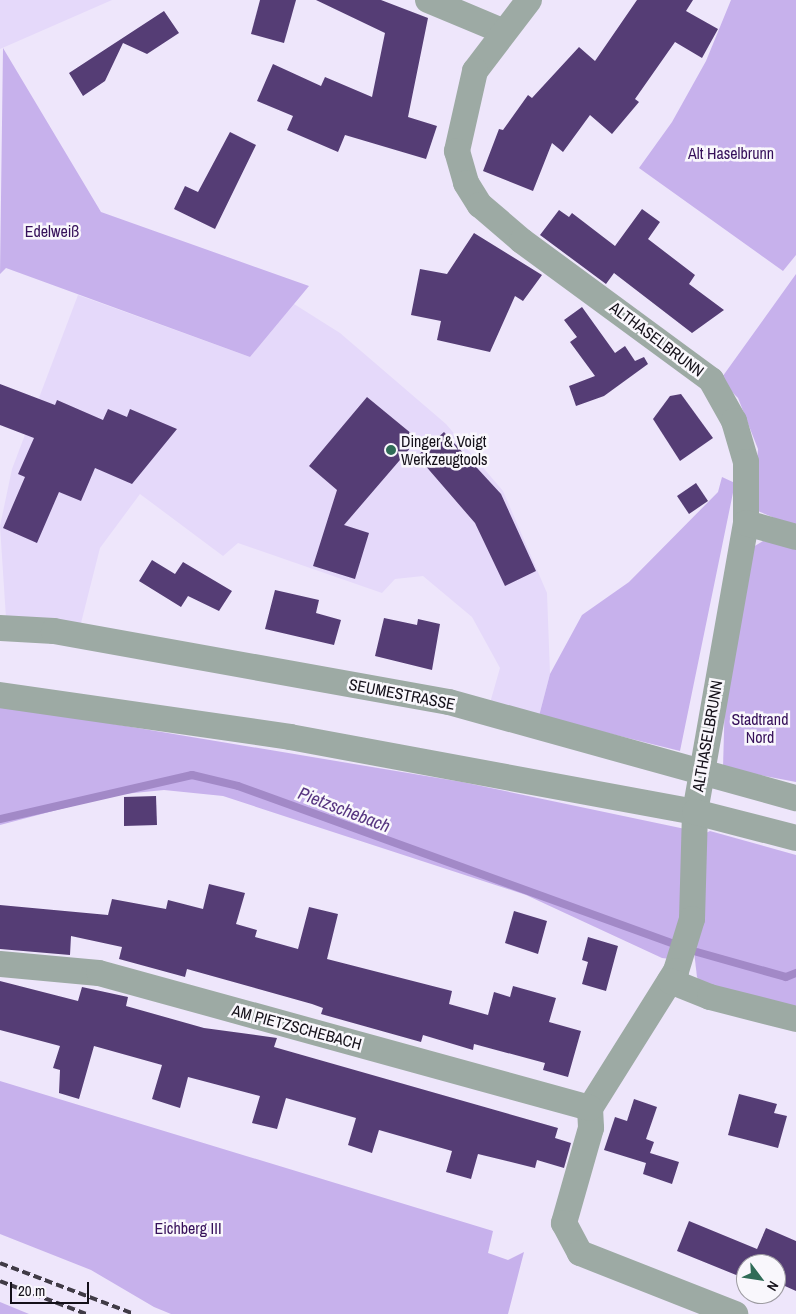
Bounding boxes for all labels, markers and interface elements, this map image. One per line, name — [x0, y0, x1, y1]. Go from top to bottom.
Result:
park label: Alt Haselbrunn — [688, 143, 774, 163]
park label: Edelweiß — [25, 221, 79, 241]
street label: ALTHASELBRUNN — [606, 297, 708, 381]
place label: Dinger & Voigt Werkzeugtools — [401, 431, 488, 469]
marker: Dinger & Voigt Werkzeugtools — [385, 444, 397, 456]
street label: SEUMESTRASSE — [347, 674, 457, 714]
street label: ALTHASELBRUNN — [688, 679, 726, 793]
park label: Stadtrand Nord — [732, 709, 788, 747]
water label: Pietzschebach — [295, 783, 393, 837]
street label: AM PIETZSCHEBACH — [230, 1000, 364, 1054]
park label: Eichberg III — [154, 1218, 222, 1238]
north arrow — [736, 1254, 786, 1304]
scale bar — [12, 1272, 91, 1304]
text: N — [763, 1278, 783, 1294]
text: 20 m — [18, 1280, 45, 1301]

